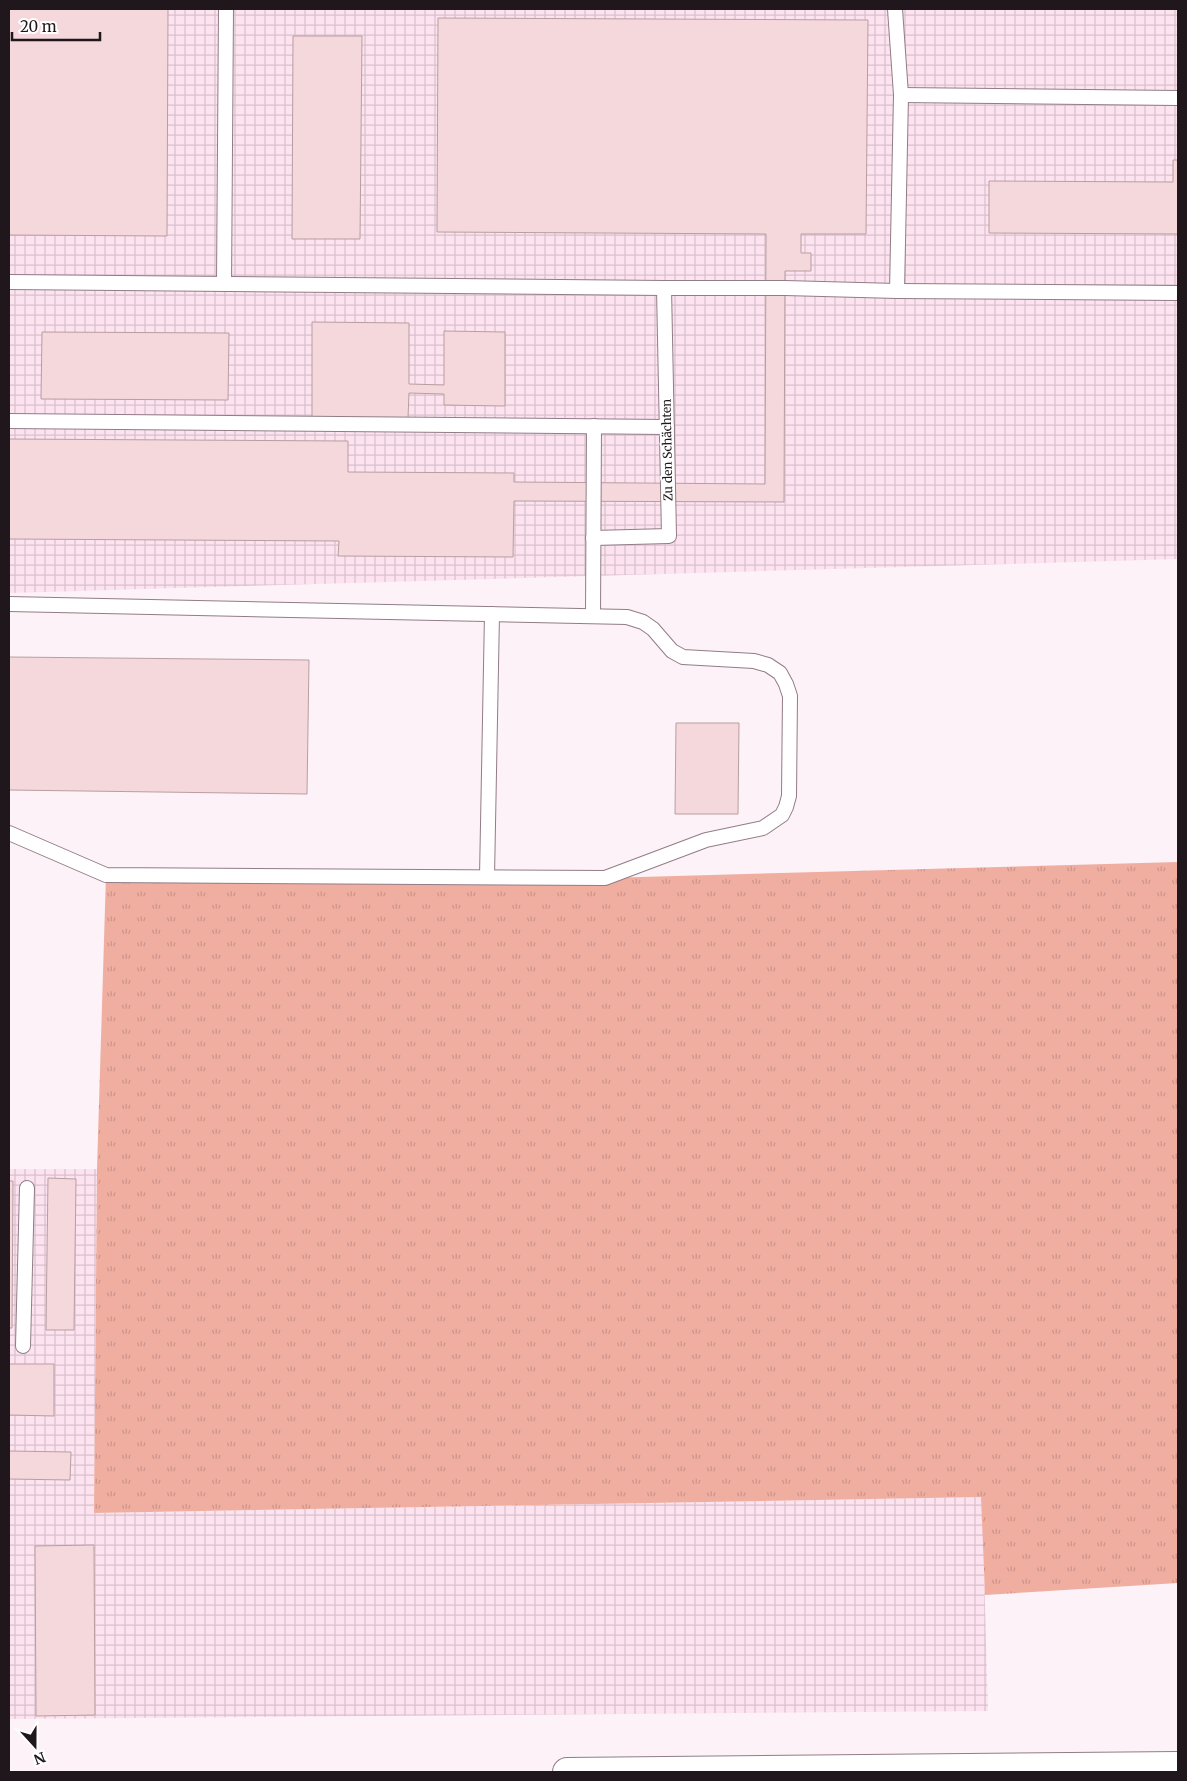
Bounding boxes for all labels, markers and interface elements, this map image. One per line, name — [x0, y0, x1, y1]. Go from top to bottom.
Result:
scale bar — [12, 10, 100, 42]
text: 20 m — [20, 17, 57, 36]
street label: Zu den Schächten — [659, 399, 675, 501]
north arrow — [10, 1721, 60, 1771]
text: N — [31, 1748, 48, 1769]

